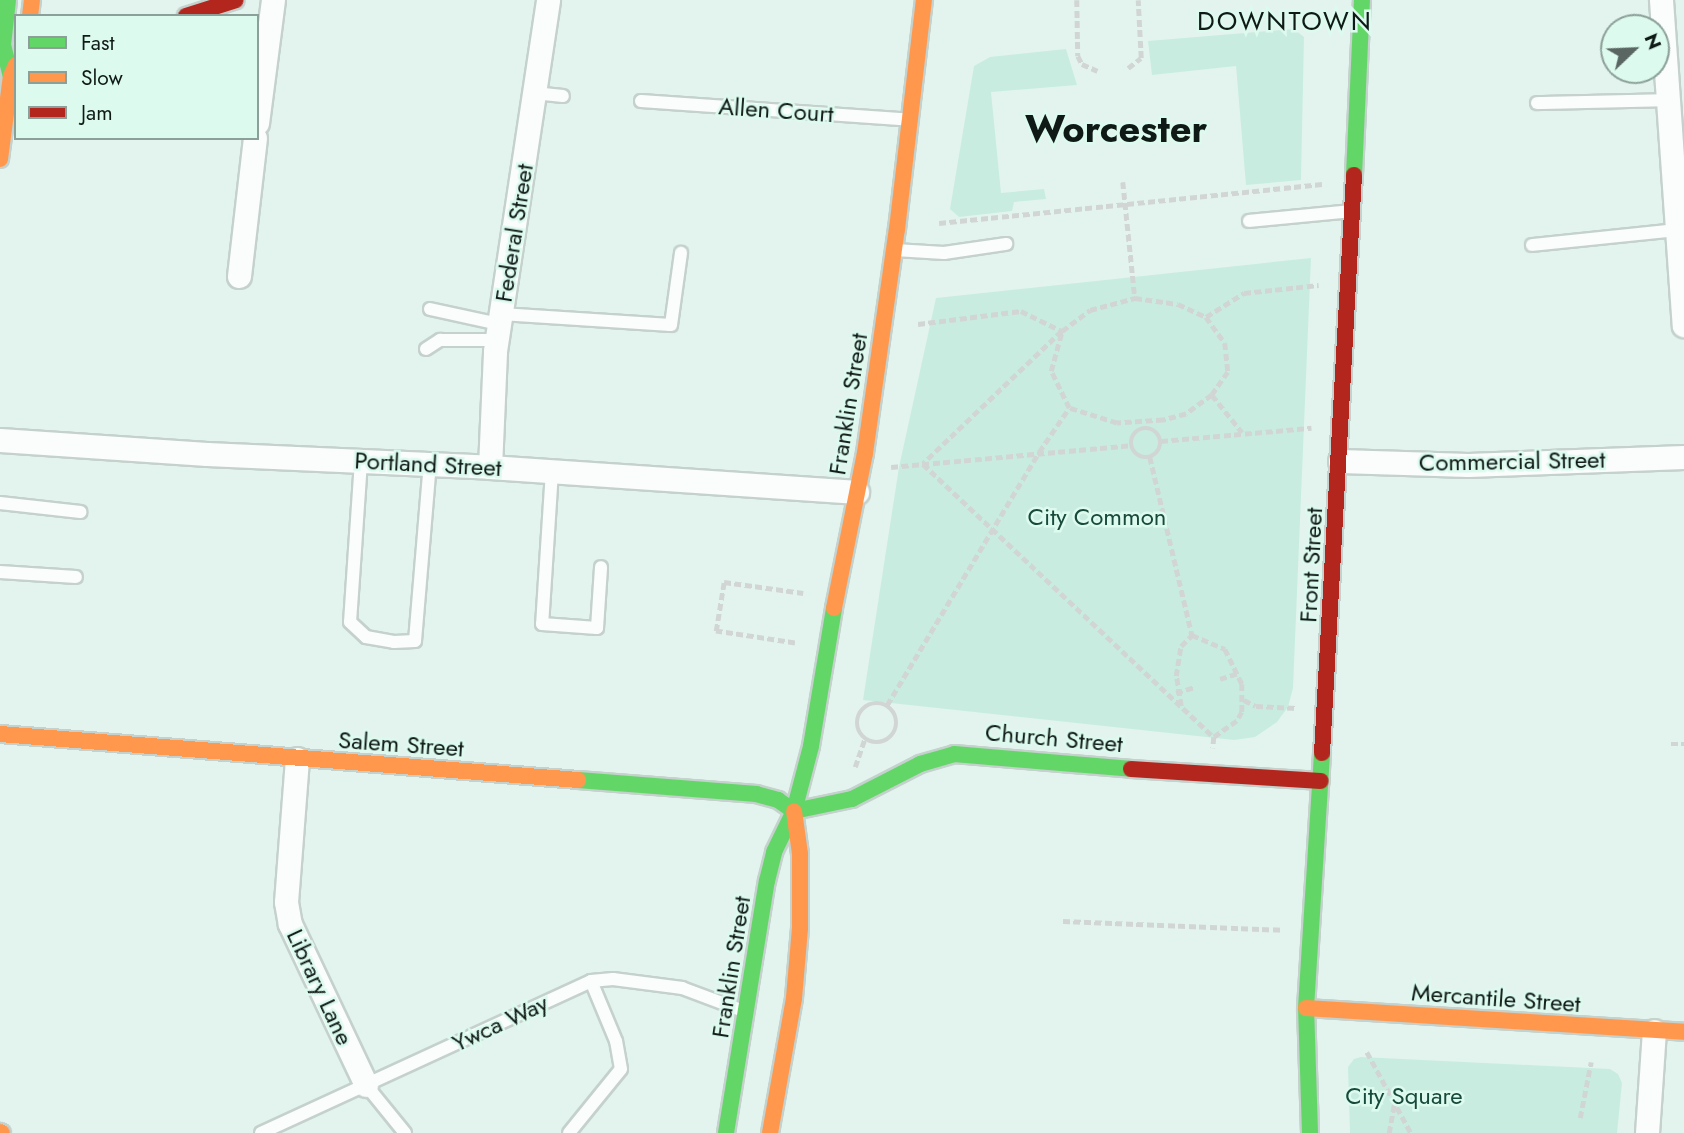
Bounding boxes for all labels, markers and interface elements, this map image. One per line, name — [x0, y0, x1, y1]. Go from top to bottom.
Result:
district label: DOWNTOWN — [1198, 6, 1372, 38]
legend — [14, 14, 259, 140]
north arrow — [1600, 14, 1670, 84]
text: Fast — [81, 28, 114, 58]
text: N — [1638, 29, 1668, 54]
text: Slow — [81, 63, 123, 93]
street label: Allen Court — [718, 92, 834, 128]
text: Jam — [81, 98, 113, 128]
district label: Worcester — [1025, 106, 1207, 152]
street label: Federal Street — [489, 162, 539, 304]
street label: Franklin Street — [823, 331, 873, 477]
street label: Commercial Street — [1419, 445, 1605, 477]
street label: Portland Street — [354, 446, 502, 482]
park label: City Common — [1028, 503, 1166, 531]
street label: Front Street — [1294, 507, 1328, 623]
street label: Church Street — [984, 718, 1124, 758]
street label: Salem Street — [337, 725, 465, 763]
street label: Franklin Street — [706, 894, 756, 1040]
street label: Library Lane — [281, 924, 359, 1050]
street label: Mercantile Street — [1410, 978, 1582, 1018]
street label: Ywca Way — [448, 988, 552, 1058]
park label: City Square — [1345, 1082, 1463, 1110]

